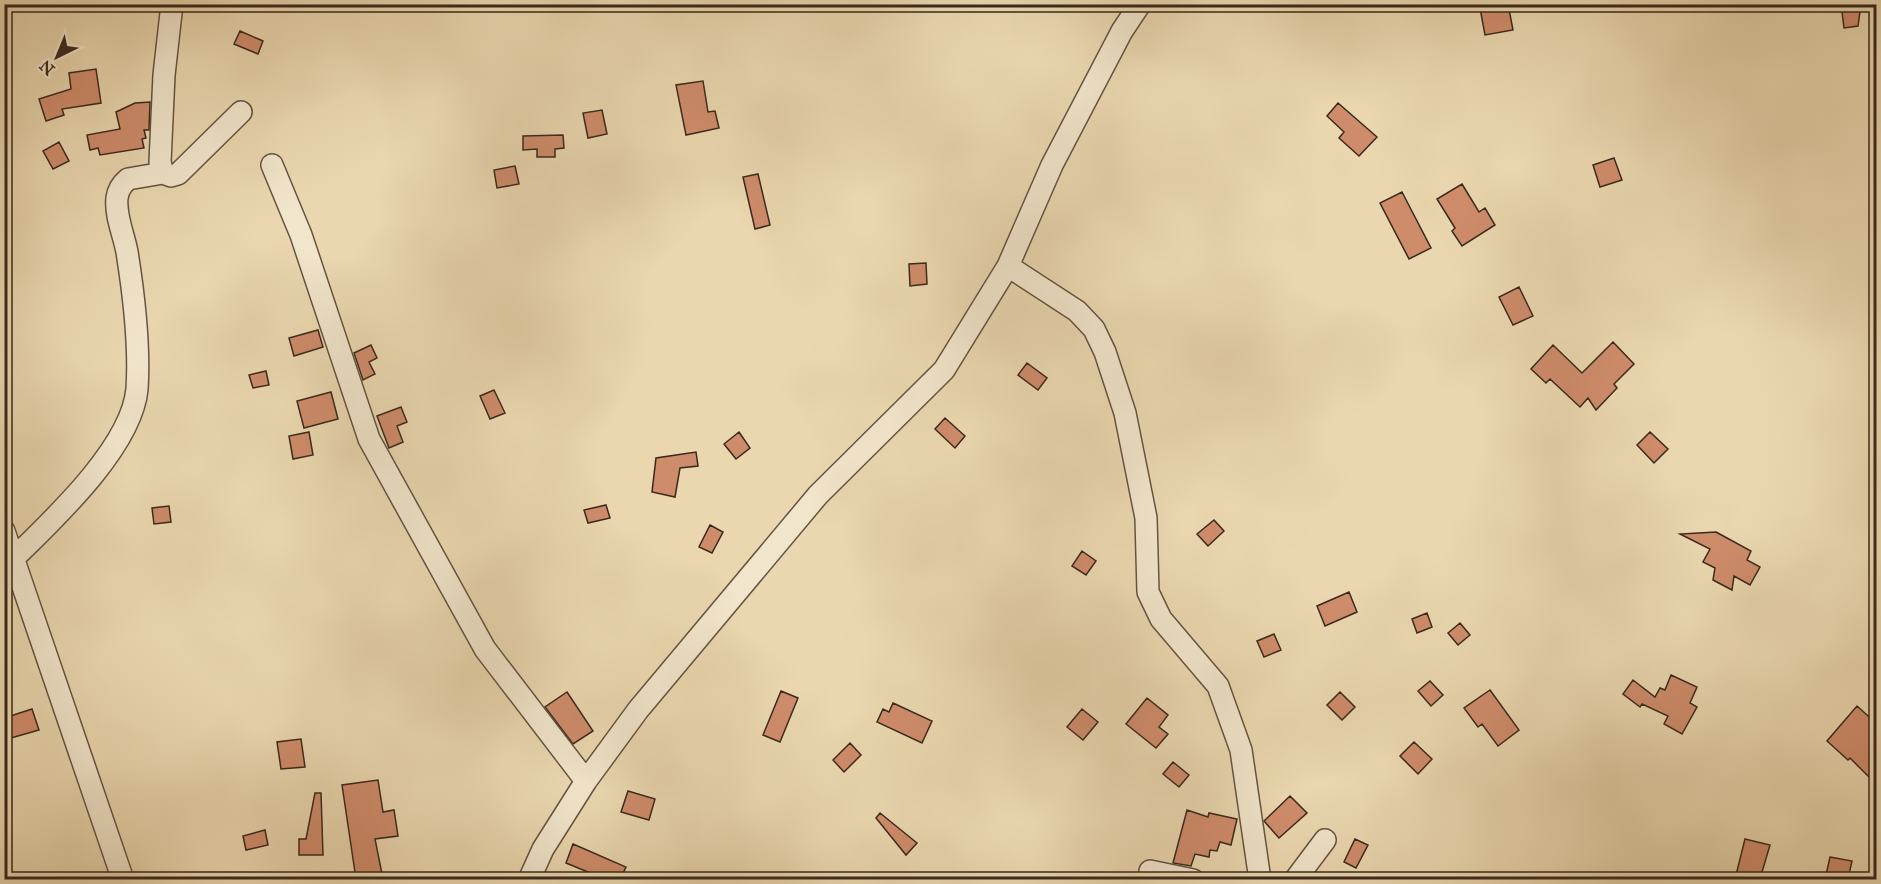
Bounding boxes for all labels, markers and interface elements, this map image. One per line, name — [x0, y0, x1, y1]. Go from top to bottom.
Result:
north arrow — [27, 27, 87, 87]
text: N — [35, 56, 59, 79]

